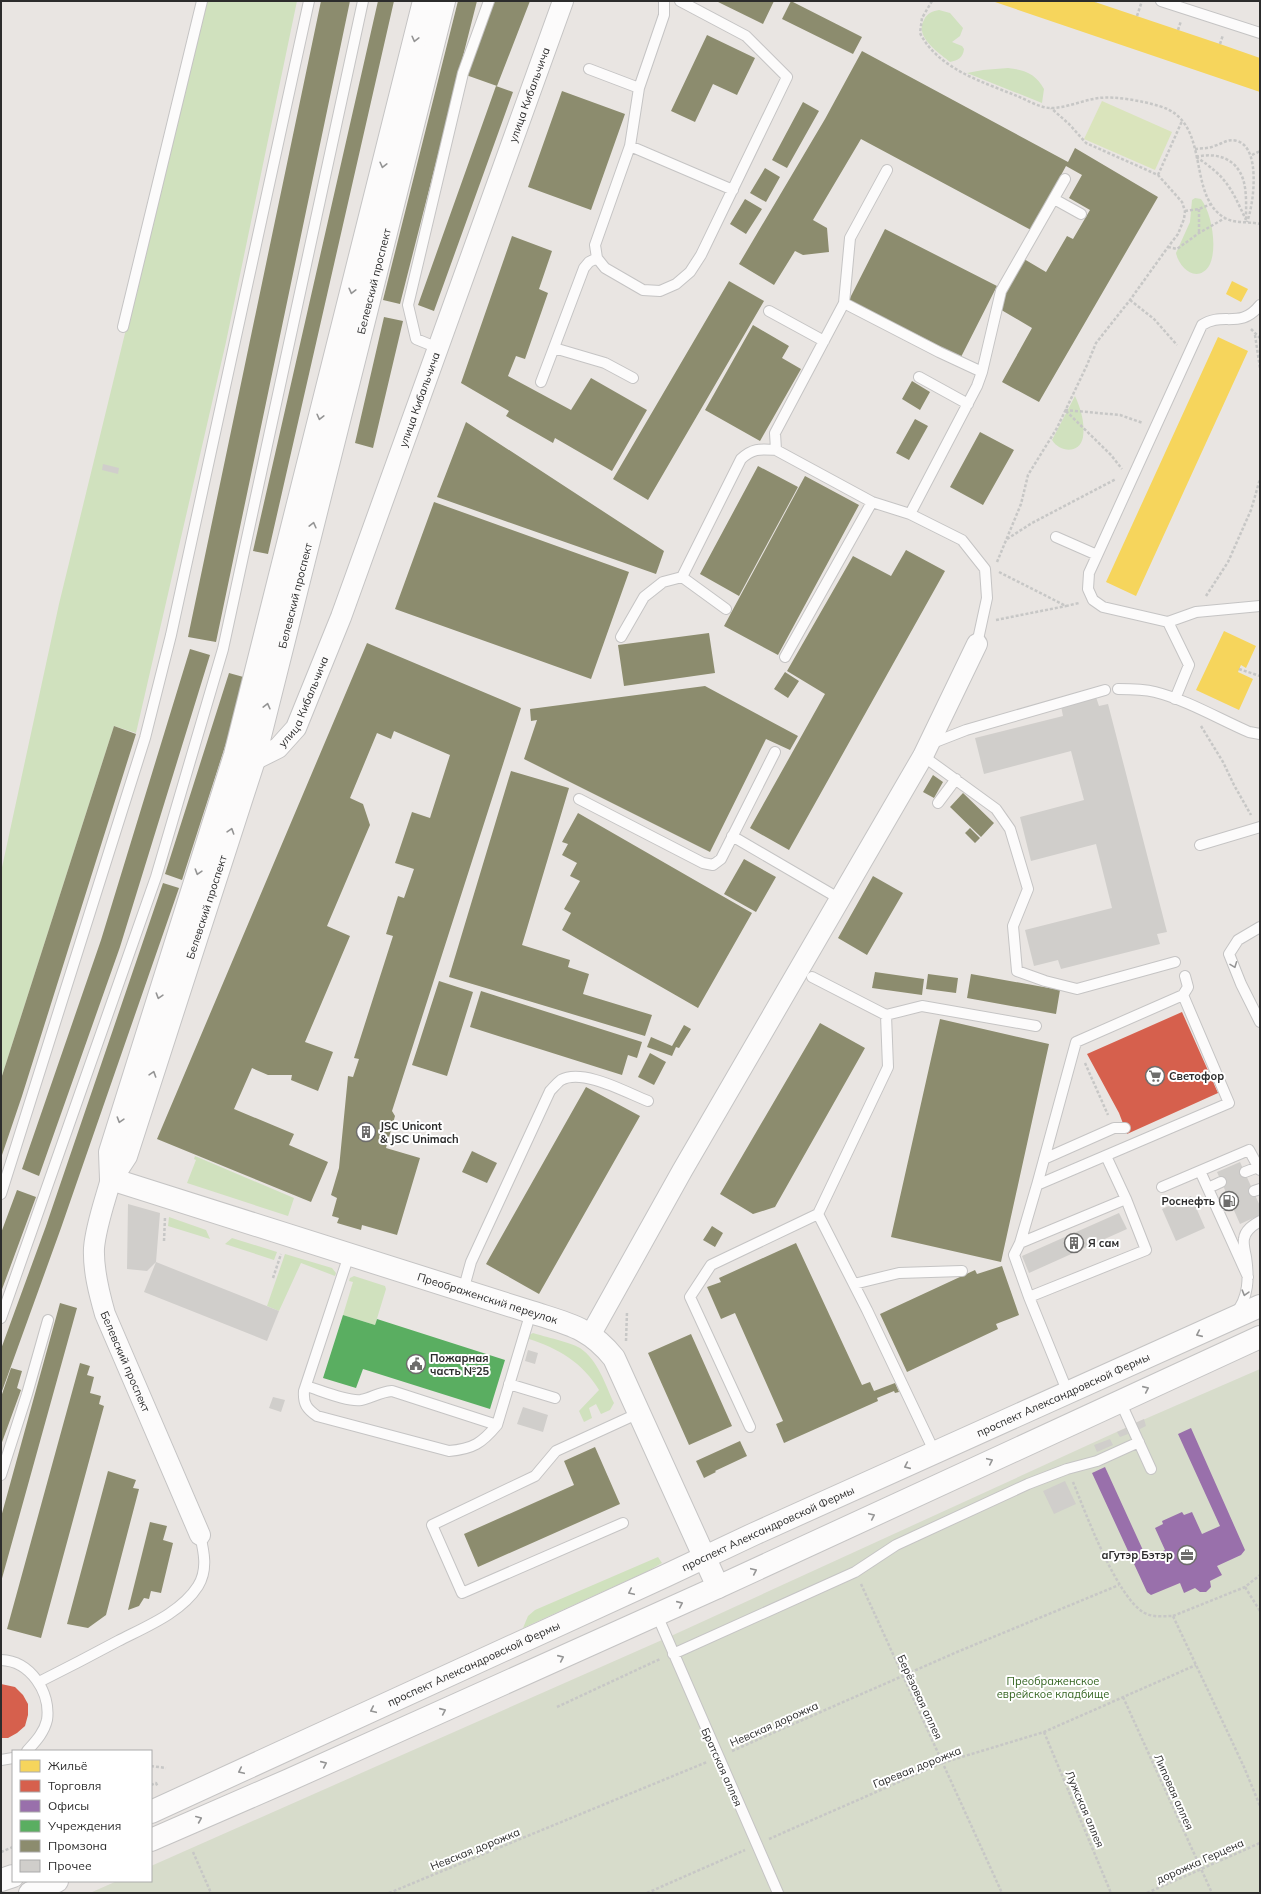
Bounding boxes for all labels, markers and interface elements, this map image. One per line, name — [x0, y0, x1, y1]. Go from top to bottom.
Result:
one-way arrow — [411, 36, 419, 42]
street label: улица Кибальчича — [506, 45, 553, 144]
one-way arrow — [380, 162, 388, 168]
street label: Белевский проспект — [354, 227, 394, 336]
one-way arrow — [348, 288, 356, 294]
street label: улица Кибальчича — [396, 350, 443, 449]
one-way arrow — [317, 414, 325, 420]
one-way arrow — [308, 522, 317, 529]
street label: Белевский проспект — [275, 541, 315, 650]
street label: улица Кибальчича — [275, 654, 331, 750]
one-way arrow — [263, 703, 271, 709]
one-way arrow — [226, 827, 235, 834]
street label: Белевский проспект — [183, 853, 230, 961]
one-way arrow — [194, 868, 203, 875]
one-way arrow — [1229, 961, 1237, 968]
one-way arrow — [155, 992, 164, 999]
supermarket icon: Светофор — [1144, 1065, 1166, 1087]
place label: Светофор — [1169, 1069, 1224, 1083]
one-way arrow — [148, 1071, 157, 1078]
one-way arrow — [116, 1117, 125, 1124]
place label: JSC Unicont & JSC Unimach — [380, 1119, 459, 1146]
building icon: JSC Unicont & JSC Unimach — [355, 1121, 377, 1143]
fuel station icon: Роснефть — [1218, 1190, 1240, 1212]
place label: Роснефть — [1162, 1194, 1215, 1208]
building icon: Я сам — [1063, 1232, 1085, 1254]
place label: Я сам — [1088, 1236, 1119, 1250]
street label: Преображенский переулок — [416, 1269, 560, 1327]
one-way arrow — [1241, 1290, 1250, 1297]
street label: Белевский проспект — [98, 1309, 153, 1414]
one-way arrow — [1196, 1329, 1203, 1337]
street label: проспект Александровской Фермы — [974, 1350, 1152, 1440]
place label: Пожарная часть №25 — [430, 1351, 490, 1378]
public building icon: Пожарная часть №25 — [405, 1353, 427, 1375]
one-way arrow — [1141, 1386, 1149, 1394]
one-way arrow — [986, 1458, 993, 1466]
one-way arrow — [904, 1461, 911, 1469]
street label: проспект Александровской Фермы — [679, 1483, 856, 1574]
one-way arrow — [867, 1513, 875, 1521]
office icon: аГутэр Бэтэр — [1176, 1544, 1198, 1566]
place label: аГутэр Бэтэр — [1102, 1548, 1173, 1562]
one-way arrow — [749, 1568, 757, 1576]
one-way arrow — [628, 1587, 636, 1595]
one-way arrow — [676, 1601, 683, 1609]
street label: проспект Александровской Фермы — [385, 1618, 562, 1710]
street label: Берёзовая аллея — [894, 1652, 946, 1742]
one-way arrow — [558, 1654, 565, 1662]
park label: Преображенское еврейское кладбище — [997, 1674, 1109, 1701]
street label: Невская дорожка — [728, 1698, 820, 1750]
one-way arrow — [370, 1705, 377, 1713]
one-way arrow — [438, 1708, 446, 1716]
street label: Братская аллея — [698, 1725, 746, 1809]
street label: Гаревая дорожка — [871, 1743, 963, 1791]
legend — [12, 1750, 152, 1882]
street label: Липовая аллея — [1151, 1752, 1197, 1832]
text: Жильё — [48, 1758, 88, 1773]
one-way arrow — [320, 1761, 328, 1769]
one-way arrow — [238, 1766, 245, 1774]
street label: Лужская аллея — [1063, 1768, 1107, 1850]
text: Торговля — [48, 1778, 101, 1793]
text: Офисы — [48, 1798, 89, 1813]
one-way arrow — [196, 1815, 203, 1823]
text: Учреждения — [47, 1818, 121, 1833]
street label: Невская дорожка — [428, 1825, 522, 1873]
street label: дорожка Герцена — [1154, 1835, 1246, 1887]
text: Промзона — [48, 1838, 107, 1853]
text: Прочее — [48, 1858, 92, 1873]

